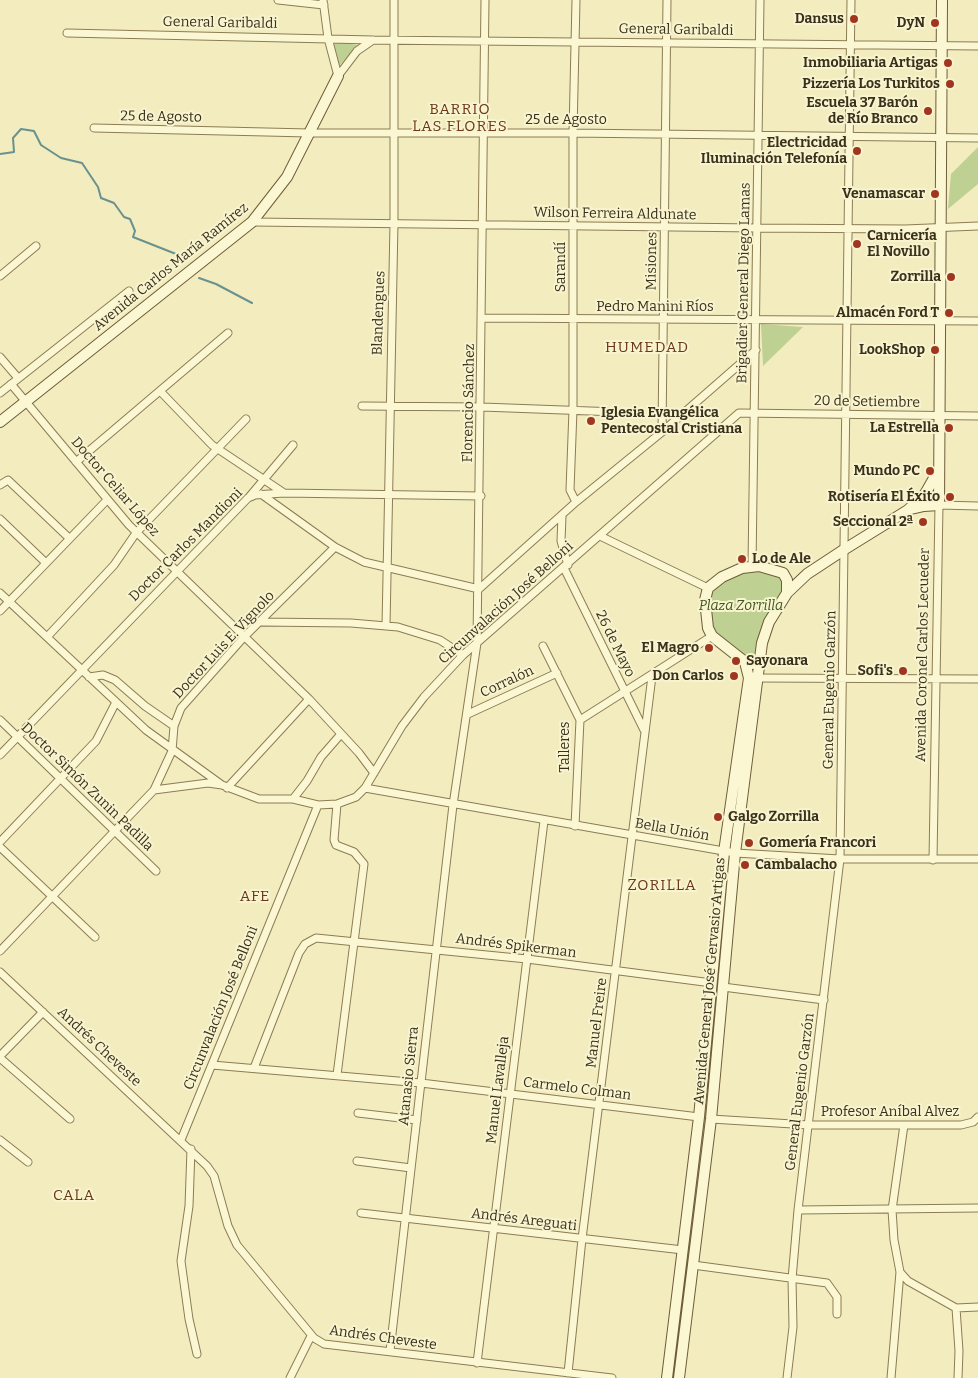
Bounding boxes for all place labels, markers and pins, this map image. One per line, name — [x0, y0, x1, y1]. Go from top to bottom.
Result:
place label: Dansus — [795, 11, 844, 27]
marker: Dansus — [848, 13, 860, 25]
place label: DyN — [897, 15, 925, 31]
marker: DyN — [929, 17, 941, 29]
place label: Inmobiliaria Artigas — [803, 55, 938, 71]
marker: Inmobiliaria Artigas — [942, 57, 954, 69]
place label: Pizzería Los Turkitos — [802, 76, 940, 92]
marker: Pizzería Los Turkitos — [944, 78, 956, 90]
place label: Escuela 37 Barón de Río Branco — [806, 95, 918, 128]
marker: Escuela 37 Barón de Río Branco — [922, 105, 934, 117]
place label: Electricidad Iluminación Telefonía — [701, 135, 847, 168]
marker: Electricidad Iluminación Telefonía — [851, 145, 863, 157]
place label: Venamascar — [842, 186, 925, 202]
marker: Venamascar — [929, 188, 941, 200]
place label: Carnicería El Novillo — [867, 228, 937, 260]
marker: Carnicería El Novillo — [851, 238, 863, 250]
place label: Zorrilla — [890, 269, 941, 285]
marker: Zorrilla — [945, 271, 957, 283]
place label: Almacén Ford T — [836, 305, 939, 321]
marker: Almacén Ford T — [943, 307, 955, 319]
place label: LookShop — [859, 342, 925, 358]
marker: LookShop — [929, 344, 941, 356]
place label: Iglesia Evangélica Pentecostal Cristiana — [601, 405, 742, 438]
marker: Iglesia Evangélica Pentecostal Cristiana — [585, 415, 597, 427]
place label: La Estrella — [870, 420, 939, 436]
marker: La Estrella — [943, 422, 955, 434]
place label: Mundo PC — [854, 463, 920, 479]
marker: Mundo PC — [924, 465, 936, 477]
place label: Rotisería El Éxito — [828, 489, 940, 505]
marker: Rotisería El Éxito — [944, 491, 956, 503]
place label: Seccional 2ª — [833, 514, 913, 530]
marker: Seccional 2ª — [917, 516, 929, 528]
place label: Lo de Ale — [752, 551, 811, 567]
marker: Lo de Ale — [736, 553, 748, 565]
place label: El Magro — [641, 640, 699, 656]
marker: El Magro — [703, 642, 715, 654]
place label: Sayonara — [746, 653, 808, 669]
marker: Sayonara — [730, 655, 742, 667]
place label: Sofi's — [858, 663, 893, 679]
marker: Sofi's — [897, 665, 909, 677]
place label: Don Carlos — [652, 668, 724, 684]
marker: Don Carlos — [728, 670, 740, 682]
place label: Galgo Zorrilla — [728, 809, 819, 825]
marker: Galgo Zorrilla — [712, 811, 724, 823]
place label: Gomería Francori — [759, 835, 876, 851]
marker: Gomería Francori — [743, 837, 755, 849]
place label: Cambalacho — [755, 857, 837, 873]
marker: Cambalacho — [739, 859, 751, 871]

